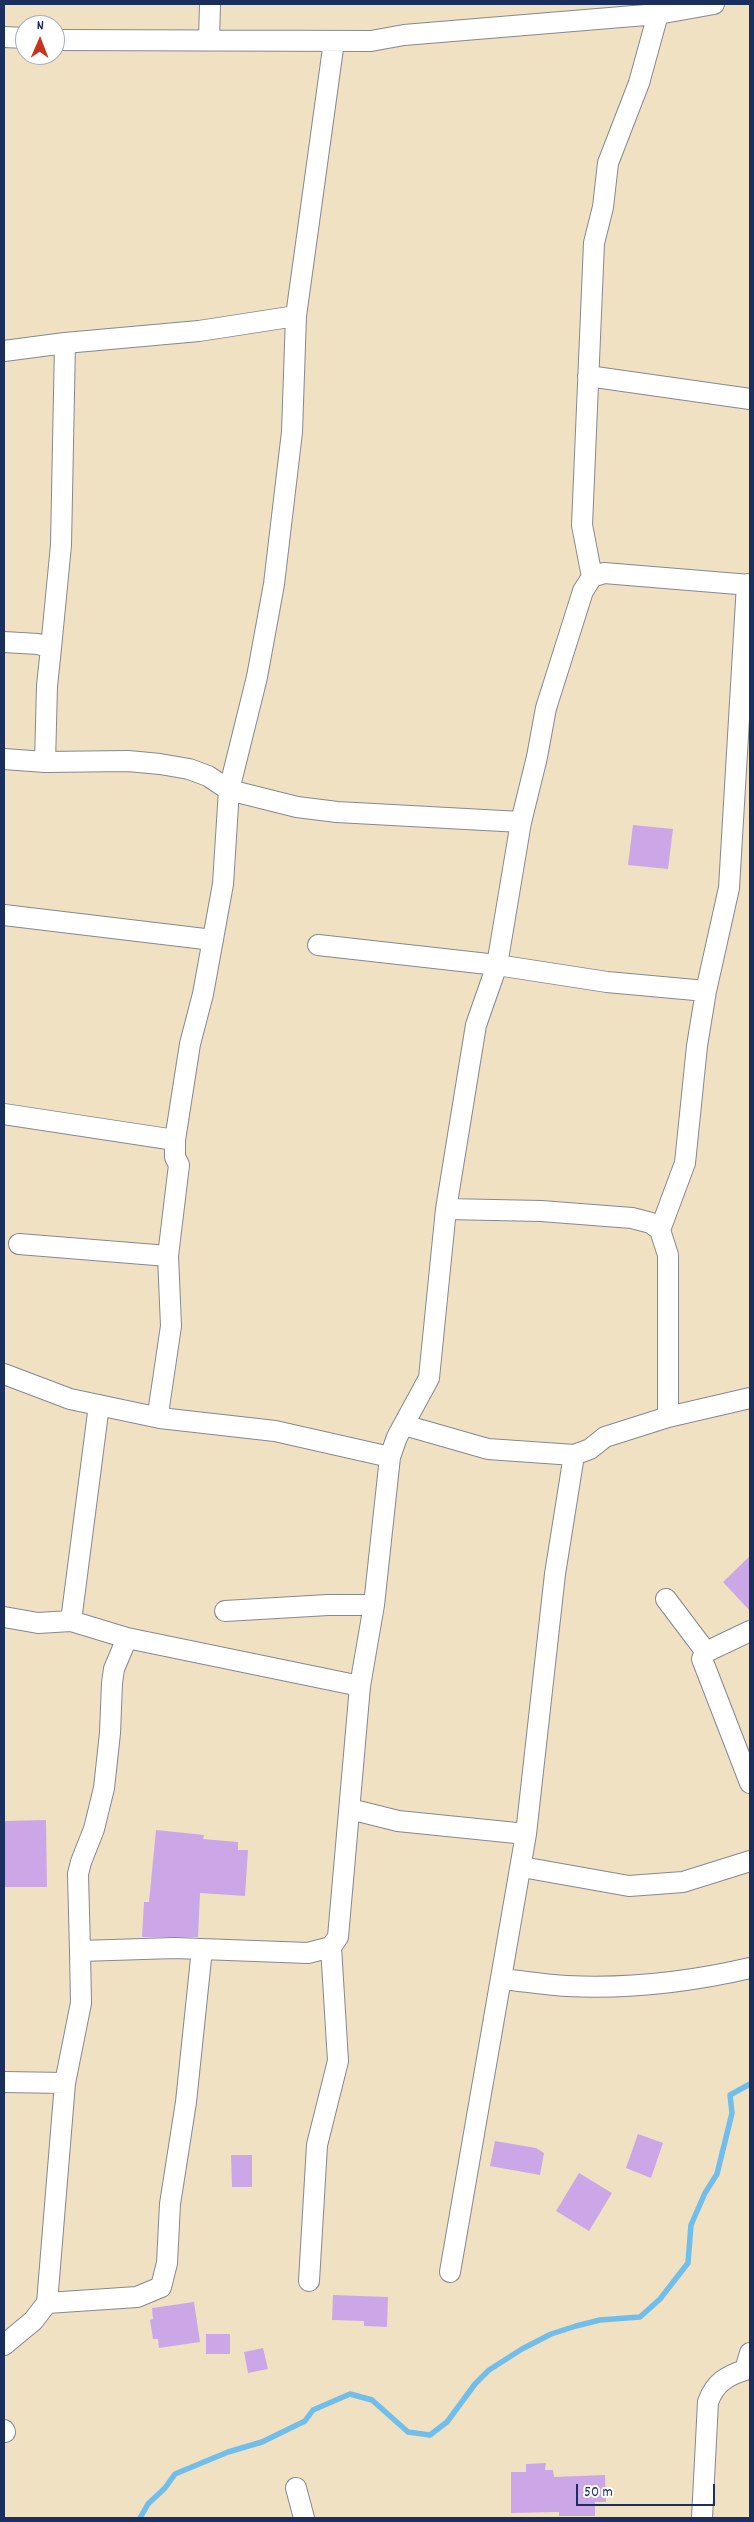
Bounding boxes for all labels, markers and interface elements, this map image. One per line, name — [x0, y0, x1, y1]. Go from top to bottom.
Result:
north arrow — [15, 15, 65, 65]
text: N — [37, 16, 44, 36]
scale bar — [579, 2474, 718, 2506]
text: 50 m — [584, 2482, 613, 2504]

